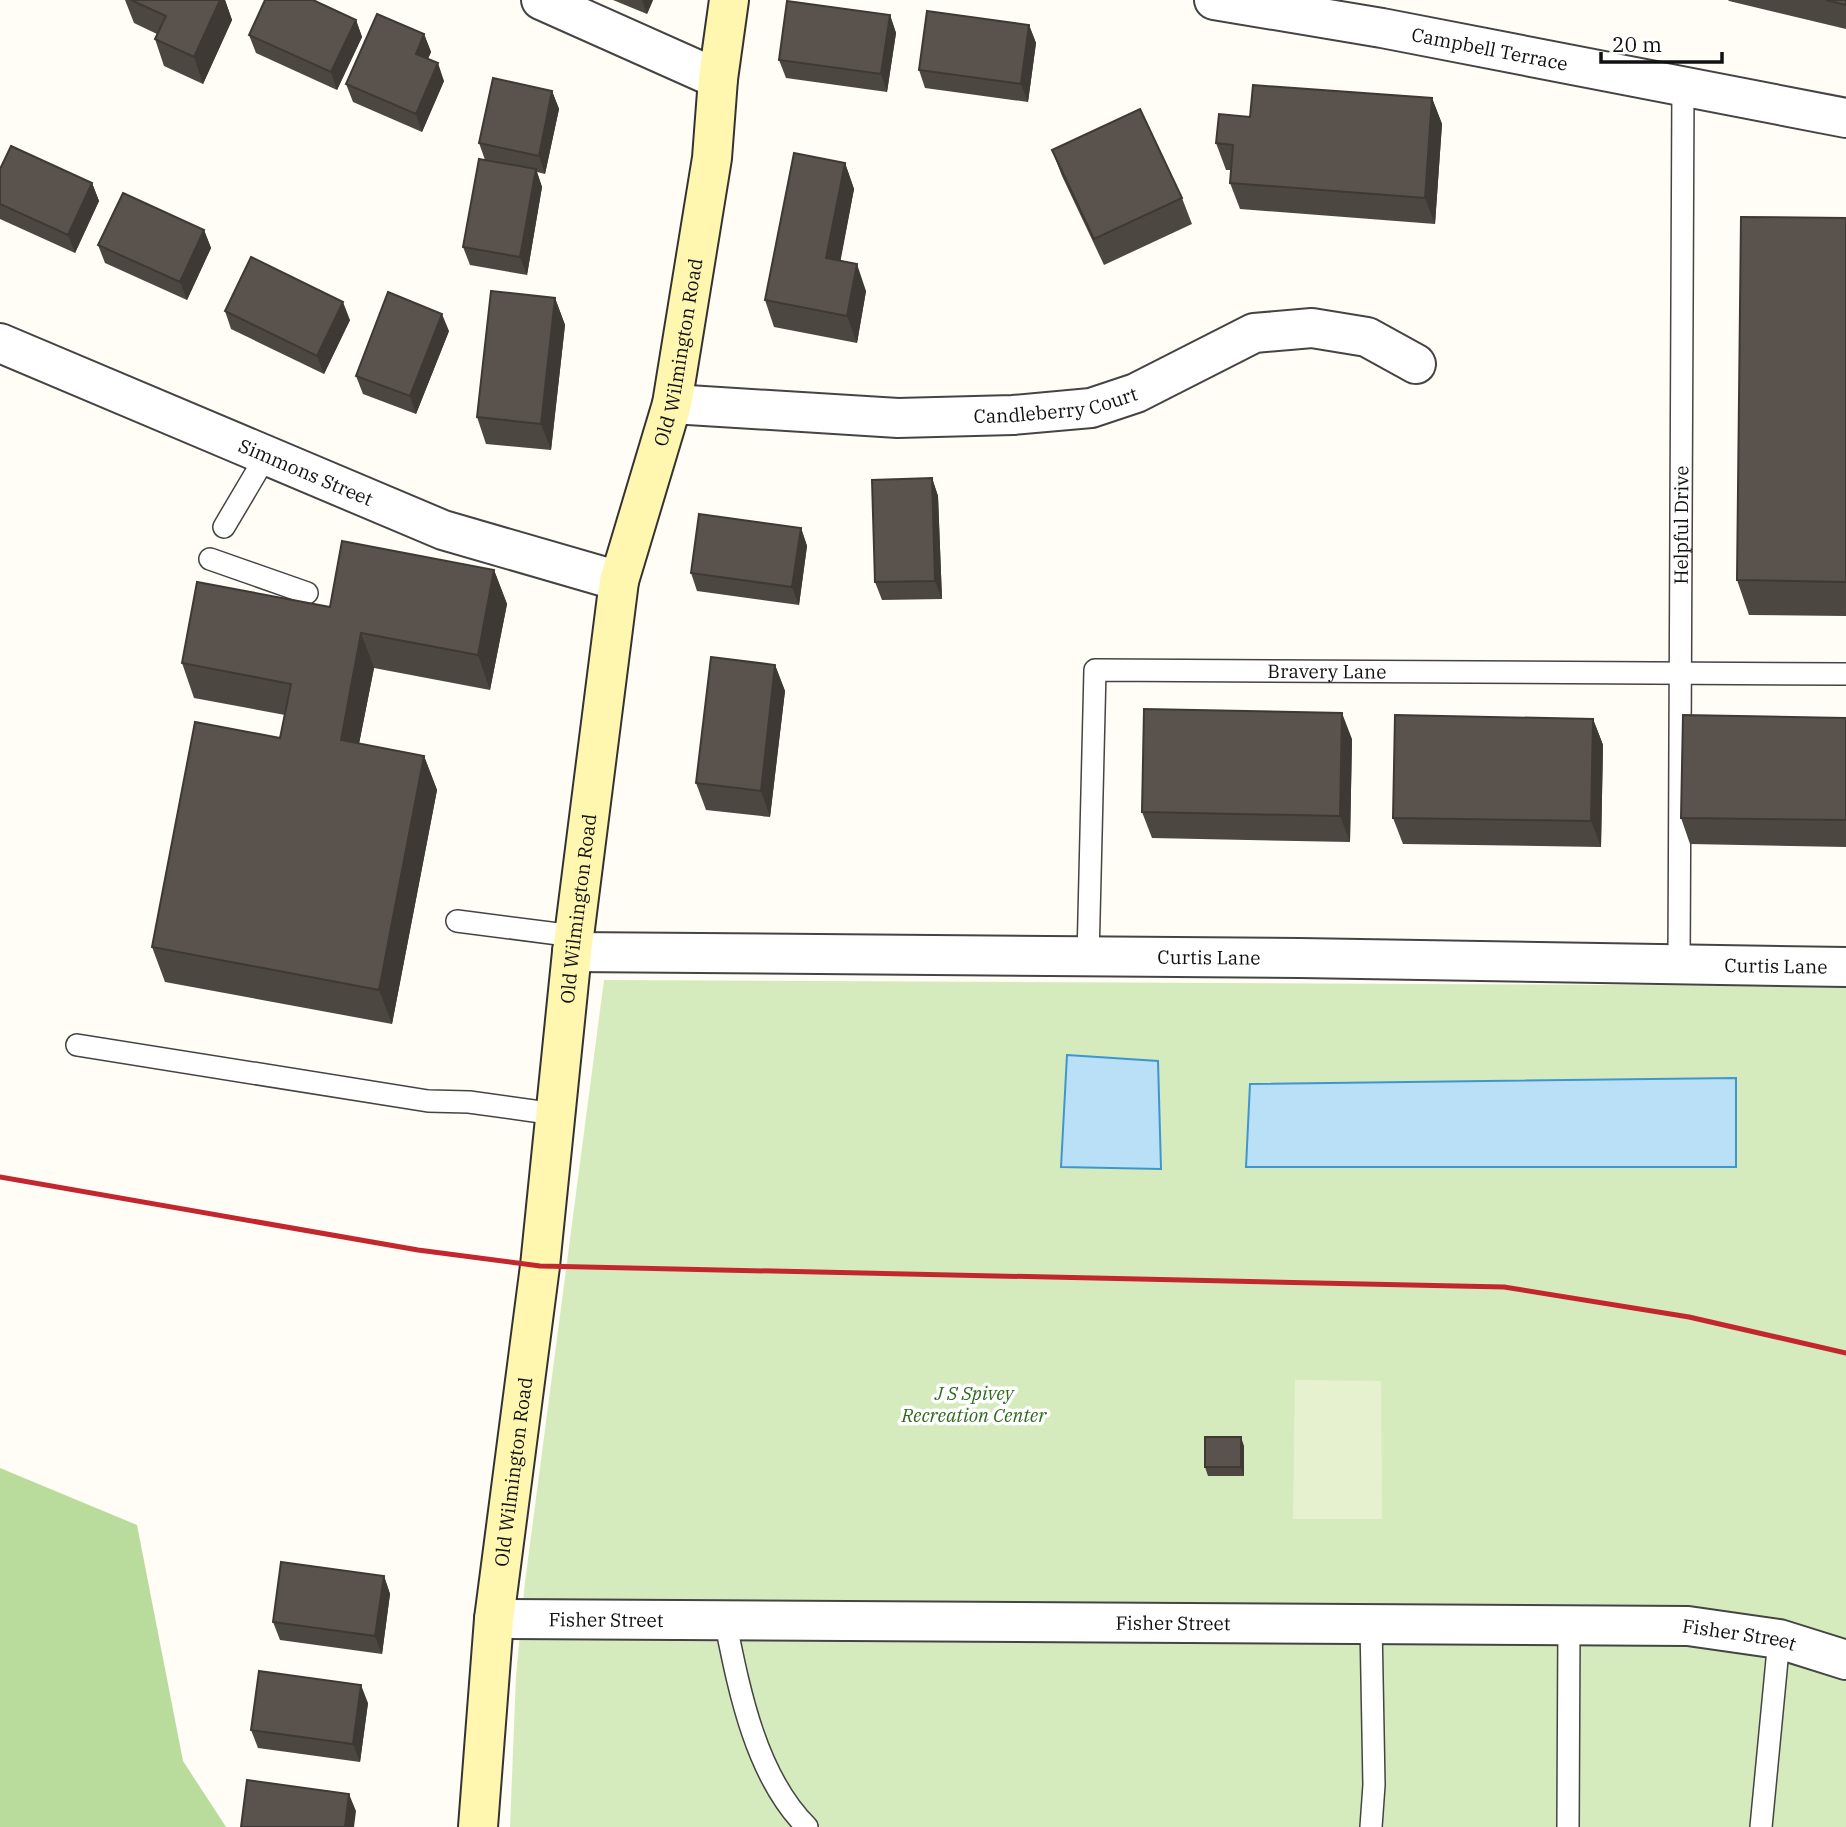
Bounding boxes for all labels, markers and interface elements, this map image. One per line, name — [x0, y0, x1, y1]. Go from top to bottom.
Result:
scale bar — [1601, 21, 1722, 65]
street label: Campbell Terrace — [1410, 22, 1570, 76]
text: 20 m — [1612, 30, 1662, 58]
street label: Old Wilmington Road — [648, 256, 708, 449]
street label: Candleberry Court — [973, 381, 1141, 428]
street label: Simmons Street — [235, 433, 377, 511]
street label: Helpful Drive — [1669, 466, 1693, 585]
street label: Bravery Lane — [1267, 659, 1386, 684]
street label: Old Wilmington Road — [555, 812, 601, 1005]
street label: Curtis Lane — [1157, 945, 1261, 970]
street label: Curtis Lane — [1724, 953, 1828, 979]
street label: Old Wilmington Road — [489, 1376, 537, 1568]
park label: J S Spivey Recreation Center — [900, 1381, 1047, 1427]
street label: Fisher Street — [548, 1607, 664, 1632]
street label: Fisher Street — [1115, 1611, 1231, 1635]
street label: Fisher Street — [1681, 1613, 1800, 1656]

